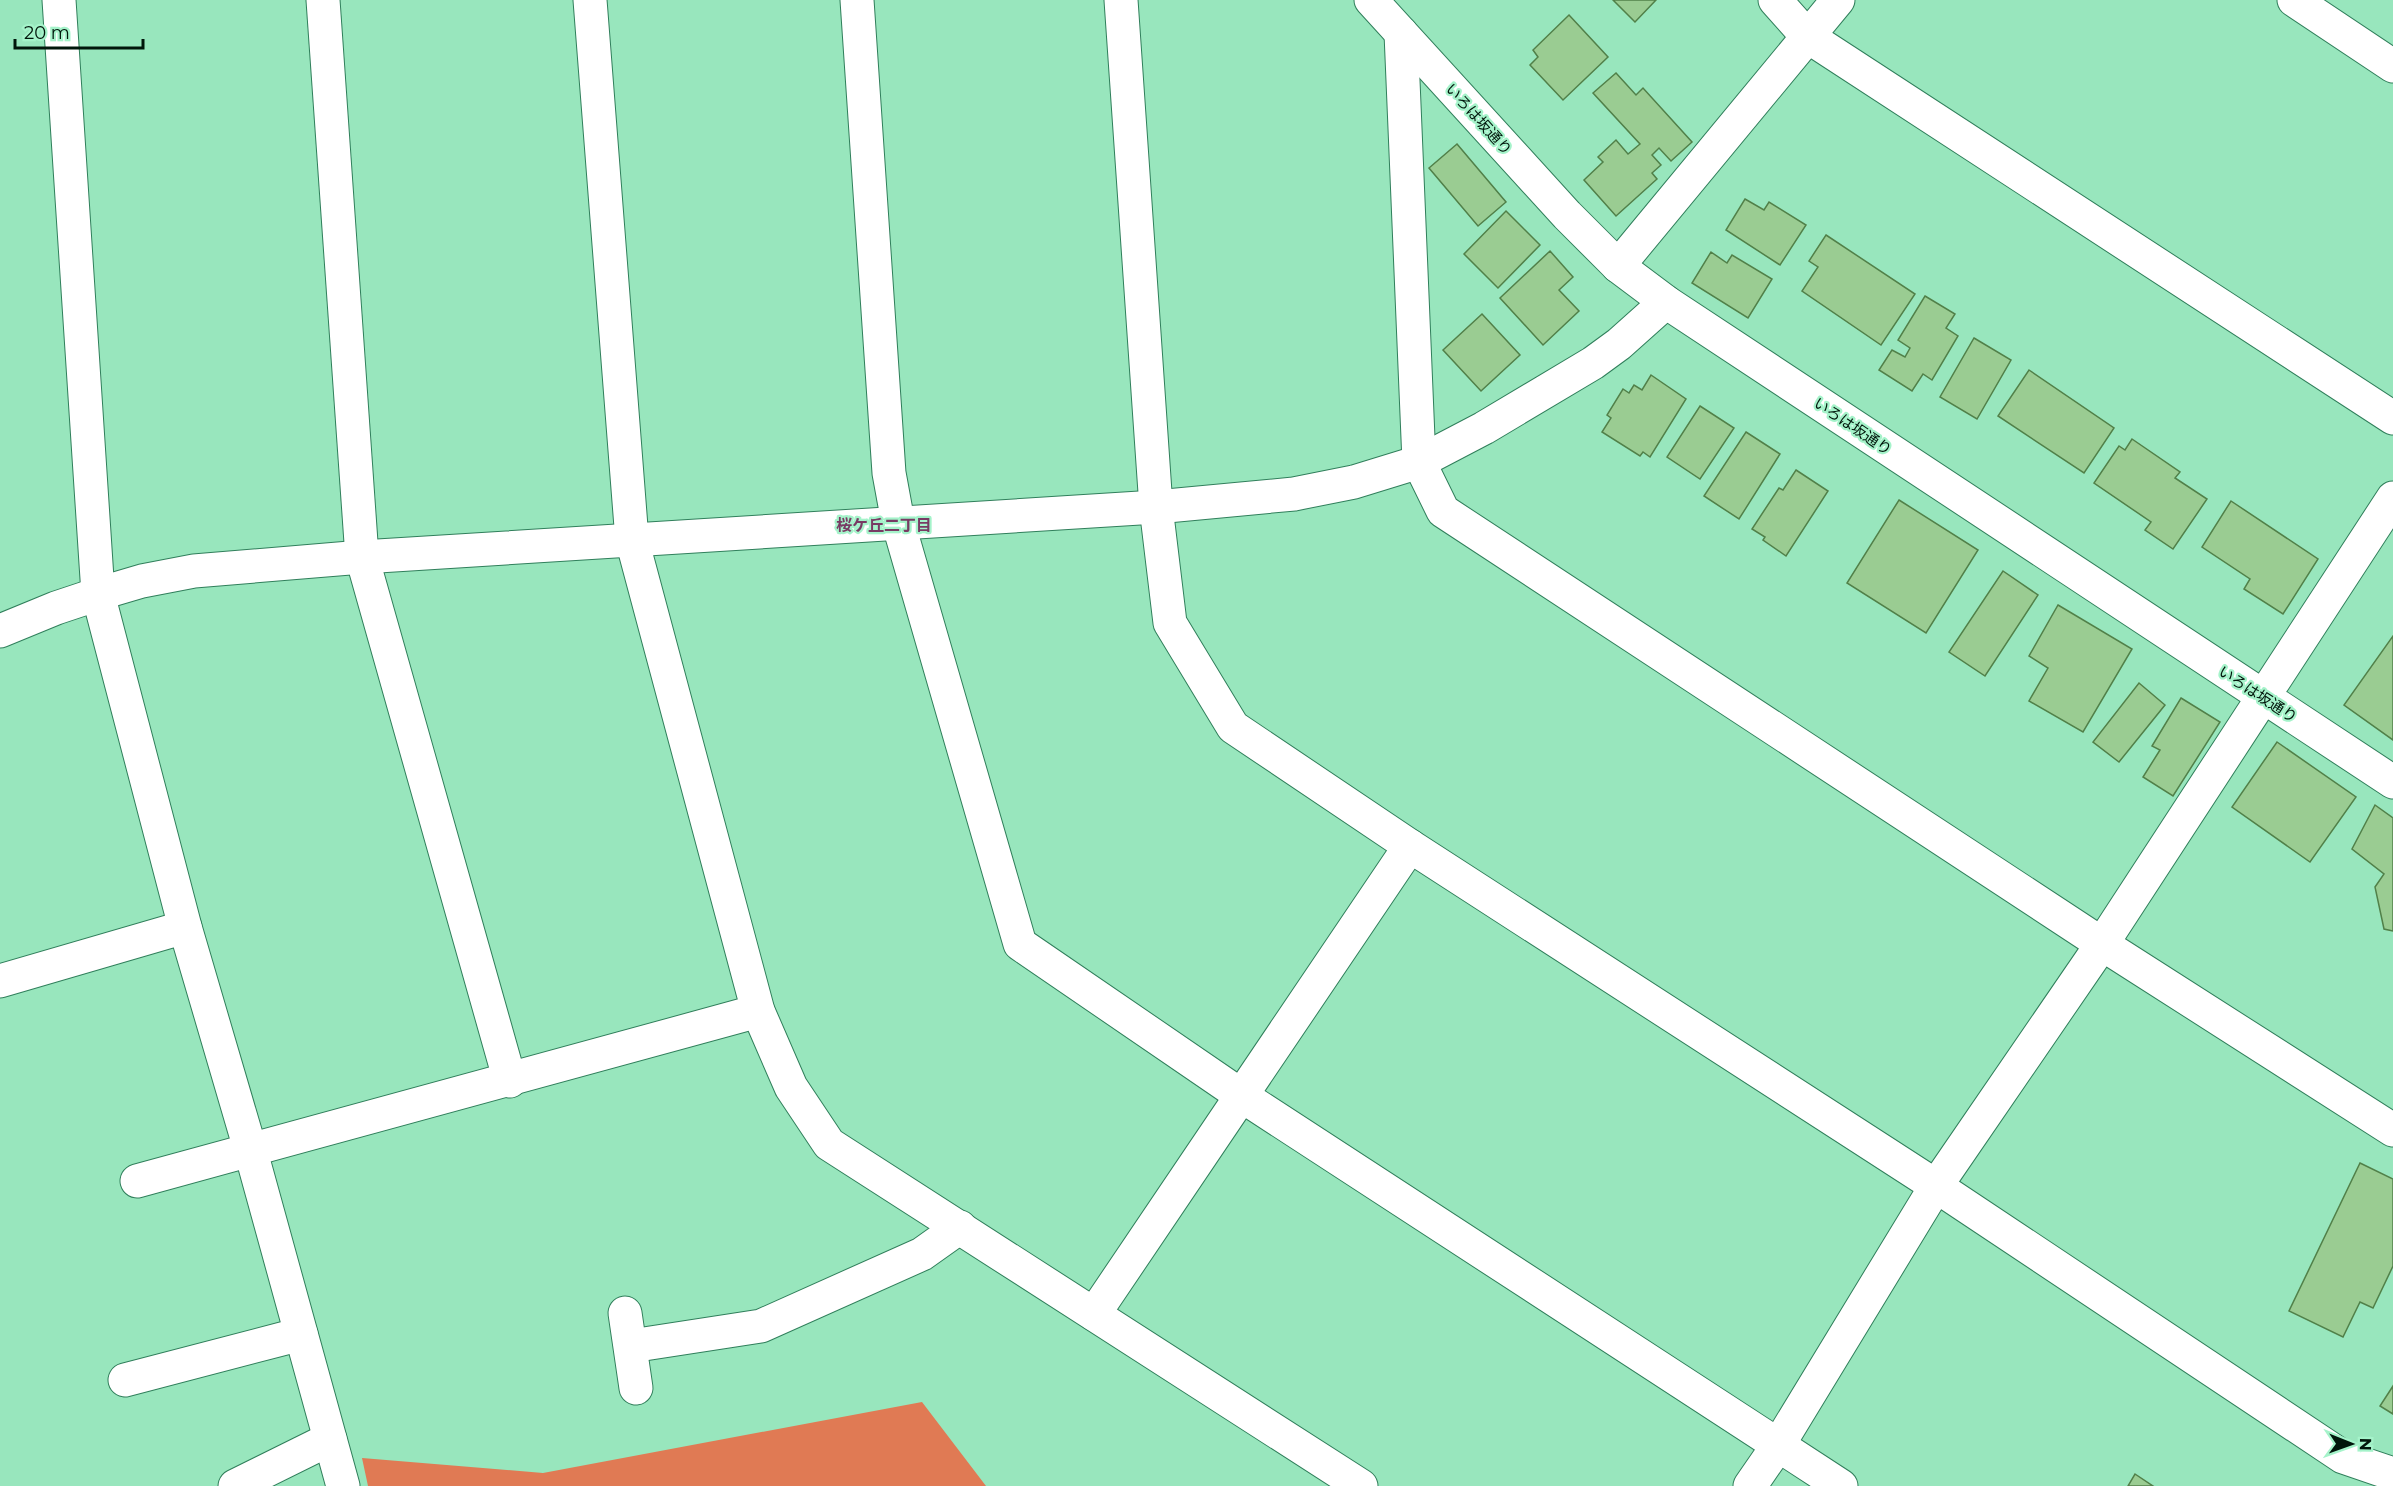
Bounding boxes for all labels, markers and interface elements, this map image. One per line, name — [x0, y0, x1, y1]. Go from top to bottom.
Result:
scale bar — [15, 12, 142, 50]
text: 20 m — [24, 22, 70, 44]
street label: いろは坂通り — [1442, 79, 1516, 159]
street label: いろは坂通り — [1810, 393, 1896, 459]
district label: 桜ケ丘二丁目 — [836, 516, 932, 535]
street label: いろは坂通り — [2215, 662, 2301, 726]
north arrow — [2321, 1414, 2381, 1474]
text: N — [2356, 1438, 2375, 1451]

